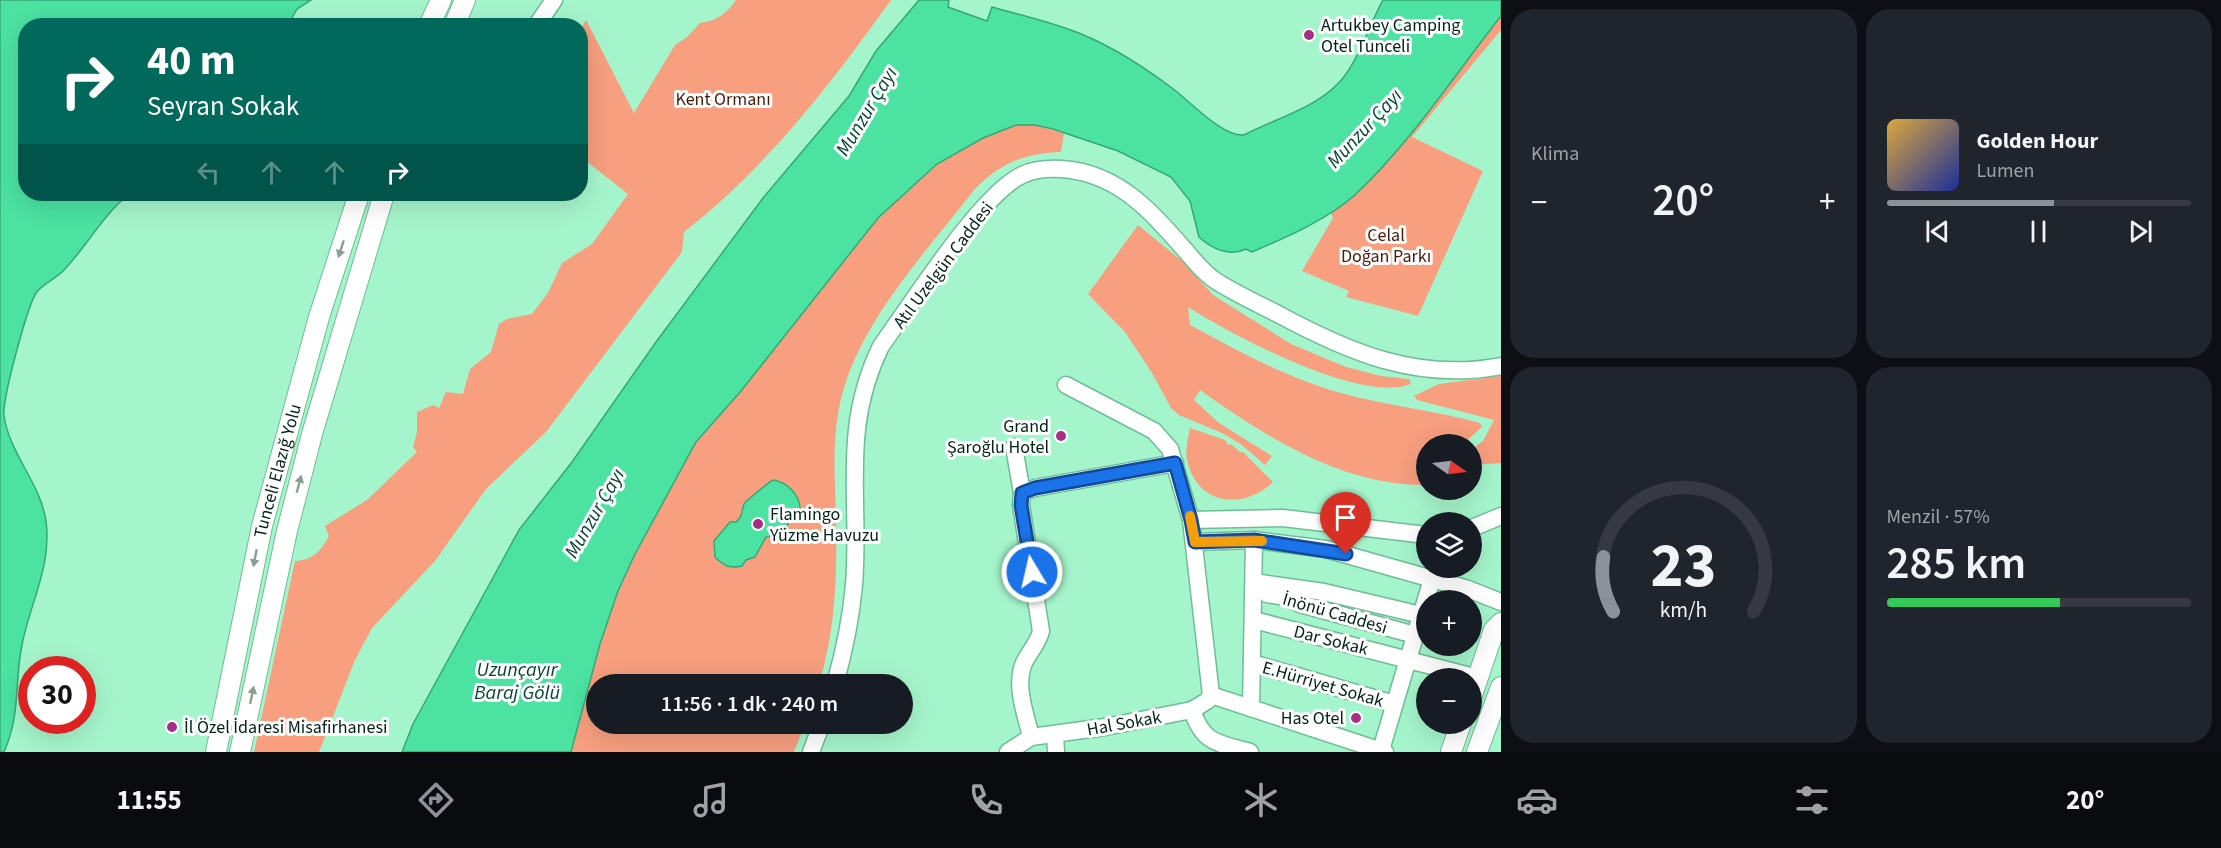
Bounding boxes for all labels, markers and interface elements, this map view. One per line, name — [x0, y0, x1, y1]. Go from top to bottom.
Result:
place label: Artukbey Camping Otel Tunceli — [1321, 13, 1460, 59]
marker: Artukbey Camping Otel Tunceli — [1302, 28, 1316, 42]
text: 40 m — [147, 31, 236, 91]
icon: right — [48, 42, 126, 120]
water label: Munzur Çayı — [829, 61, 905, 161]
water label: Munzur Çayı — [1321, 83, 1409, 175]
text: Seyran Sokak — [147, 87, 299, 126]
park label: Kent Ormanı — [675, 87, 771, 112]
text: Golden Hour — [1977, 125, 2098, 157]
text: Klima — [1531, 140, 1579, 168]
icon: left — [192, 156, 225, 189]
icon: ahead — [255, 156, 288, 189]
icon: ahead — [318, 156, 351, 189]
icon: right — [381, 156, 414, 189]
text: Lumen — [1977, 157, 2034, 185]
text: 20° — [1652, 169, 1714, 233]
text: − — [1531, 179, 1547, 226]
text: + — [1819, 179, 1836, 226]
street label: Atıl Uzelgün Caddesi — [887, 197, 1000, 334]
icon: previous — [1921, 215, 1954, 248]
icon: pause — [2022, 215, 2055, 248]
icon: next — [2124, 215, 2157, 248]
park label: Celal Doğan Parkı — [1341, 223, 1431, 269]
one-way arrow — [336, 240, 345, 258]
street label: Tunceli Elazığ Yolu — [248, 401, 308, 540]
place label: Grand Şaroğlu Hotel — [947, 414, 1049, 460]
marker: Grand Şaroğlu Hotel — [1054, 429, 1068, 443]
north arrow — [1416, 434, 1482, 500]
map controls — [1416, 434, 1482, 734]
water label: Munzur Çayı — [558, 463, 632, 564]
one-way arrow — [294, 475, 304, 493]
pin — [1320, 492, 1371, 554]
icon: arrive — [1329, 501, 1362, 534]
place label: Flamingo Yüzme Havuzu — [769, 502, 879, 548]
text: Menzil · 57% — [1887, 503, 1990, 531]
button: layers — [1416, 512, 1482, 578]
marker: Flamingo Yüzme Havuzu — [751, 517, 765, 531]
text: 23 — [1650, 522, 1716, 611]
text: 285 km — [1887, 532, 2026, 596]
position arrow — [1000, 540, 1064, 604]
one-way arrow — [250, 549, 259, 568]
street label: İnönü Caddesi — [1280, 587, 1390, 640]
button: + — [1416, 590, 1482, 656]
text: km/h — [1659, 595, 1707, 626]
street label: Dar Sokak — [1291, 619, 1371, 662]
street label: E.Hürriyet Sokak — [1259, 655, 1387, 714]
speed limit sign: 30 — [18, 656, 96, 734]
water label: Uzunçayır Baraj Gölü — [474, 656, 560, 707]
button: − — [1416, 668, 1482, 734]
one-way arrow — [248, 685, 257, 704]
text: 11:56 · 1 dk · 240 m — [661, 688, 838, 720]
street label: Hal Sokak — [1085, 705, 1163, 742]
place label: Has Otel — [1281, 706, 1344, 731]
marker: Has Otel — [1349, 711, 1363, 725]
place label: İl Özel İdaresi Misafirhanesi — [184, 715, 387, 740]
marker: İl Özel İdaresi Misafirhanesi — [165, 720, 179, 734]
icon: directions — [415, 779, 457, 821]
icon: music — [690, 779, 732, 821]
icon: phone — [965, 779, 1007, 821]
icon: climate — [1240, 779, 1282, 821]
icon: car — [1516, 779, 1558, 821]
icon: filters — [1791, 779, 1833, 821]
text: 11:55 — [117, 781, 182, 820]
text: 20° — [2066, 781, 2104, 820]

